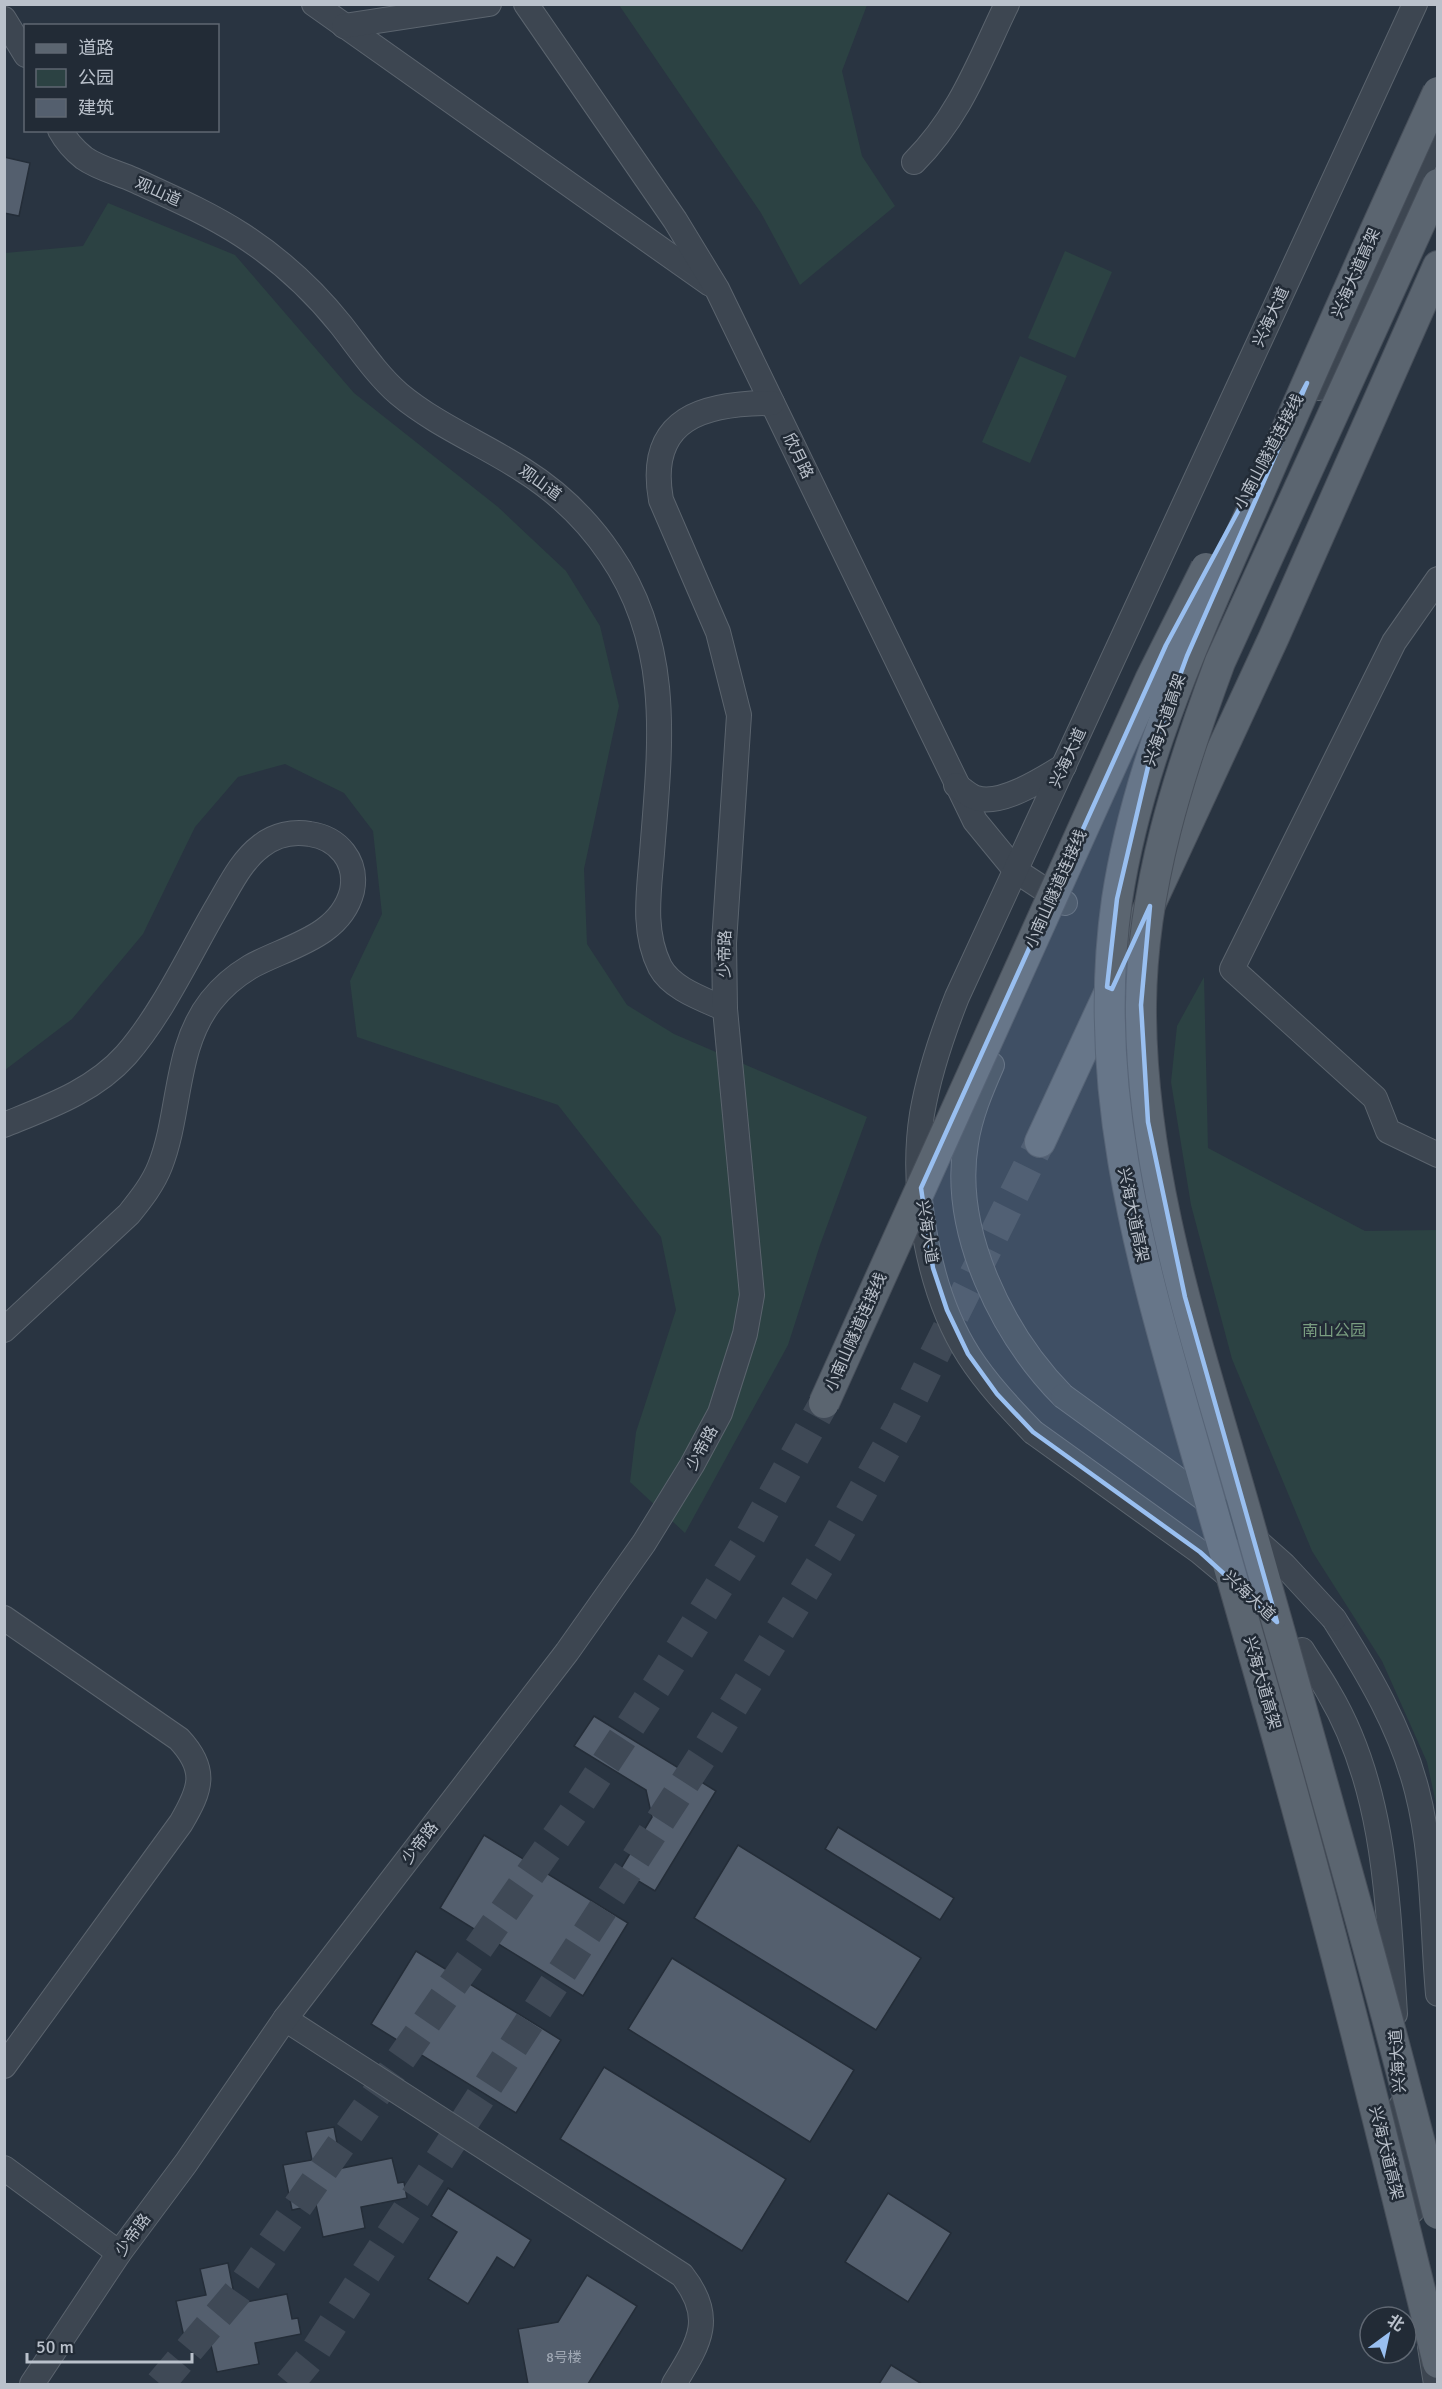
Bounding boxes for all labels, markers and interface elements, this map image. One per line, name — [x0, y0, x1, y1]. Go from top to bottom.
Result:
legend — [24, 24, 219, 132]
text: 道路 — [78, 37, 114, 59]
text: 公园 — [78, 67, 114, 89]
text: 建筑 — [78, 97, 114, 119]
street label: 观山道 — [132, 173, 184, 211]
street label: 兴海大道高架 — [1327, 225, 1385, 321]
street label: 兴海大道 — [1248, 284, 1294, 350]
street label: 小南山隧道连接线 — [1230, 391, 1308, 513]
street label: 欣月路 — [778, 430, 818, 482]
street label: 观山道 — [515, 461, 565, 505]
street label: 兴海大道高架 — [1140, 671, 1190, 769]
street label: 兴海大道 — [1045, 725, 1091, 791]
street label: 小南山隧道连接线 — [1021, 826, 1091, 952]
street label: 少帝路 — [715, 930, 735, 978]
street label: 兴海大道高架 — [1113, 1166, 1153, 1264]
street label: 兴海大道 — [912, 1199, 942, 1265]
street label: 小南山隧道连接线 — [821, 1269, 891, 1395]
park label: 南山公园 — [1302, 1321, 1366, 1341]
street label: 少帝路 — [682, 1422, 722, 1474]
street label: 兴海大道 — [1219, 1567, 1279, 1625]
street label: 兴海大道高架 — [1239, 1634, 1285, 1732]
street label: 少帝路 — [397, 1818, 443, 1868]
street label: 兴海大道 — [1386, 2028, 1410, 2094]
street label: 兴海大道高架 — [1365, 2104, 1407, 2202]
street label: 少帝路 — [111, 2210, 155, 2260]
north arrow — [1358, 2305, 1418, 2365]
text: 北 — [1383, 2311, 1408, 2336]
scale bar — [27, 2326, 192, 2364]
text: 50 m — [36, 2336, 74, 2358]
house number: 8号楼 — [546, 2349, 582, 2366]

